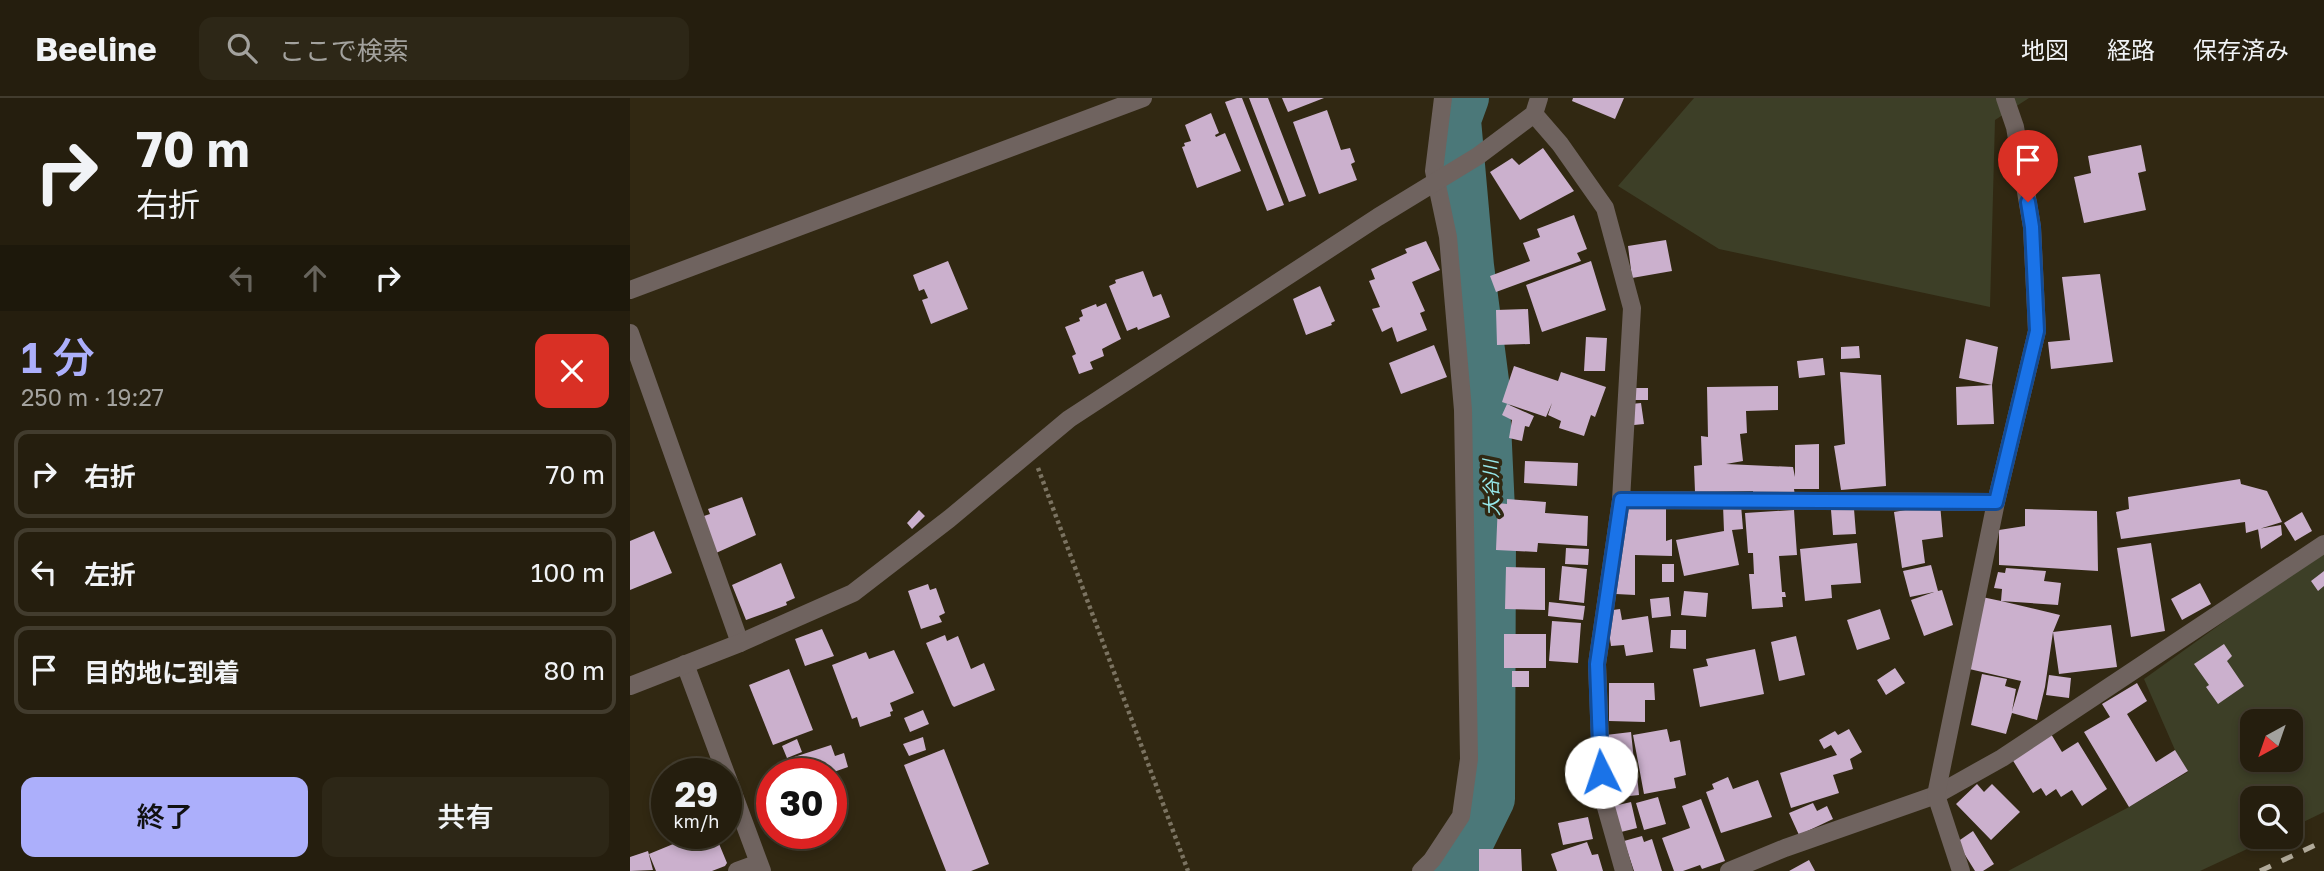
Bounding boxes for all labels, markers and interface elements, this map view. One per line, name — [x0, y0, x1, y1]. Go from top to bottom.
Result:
search box — [199, 17, 689, 80]
text: Beeline — [35, 29, 157, 68]
icon: search — [223, 29, 261, 67]
text: ここで検索 — [279, 35, 409, 66]
text: 地図 — [2021, 35, 2069, 64]
text: 経路 — [2107, 35, 2155, 64]
text: 保存済み — [2193, 35, 2289, 64]
text: 70 m — [136, 119, 250, 178]
icon: right — [21, 126, 112, 217]
pin — [1998, 130, 2058, 202]
icon: arrive — [2009, 141, 2047, 179]
text: 右折 — [136, 185, 200, 223]
icon: left — [223, 259, 261, 297]
icon: ahead — [296, 259, 334, 297]
icon: right — [369, 259, 407, 297]
text: 1 分 — [21, 332, 95, 382]
button: close — [535, 334, 609, 408]
text: 250 m · 19:27 — [21, 383, 164, 411]
icon: right — [25, 455, 63, 493]
water label: 大谷川 — [1478, 457, 1503, 517]
text: 70 m — [546, 459, 605, 490]
text: 右折 — [84, 461, 136, 492]
icon: left — [25, 553, 63, 591]
text: 100 m — [531, 557, 605, 588]
text: 左折 — [84, 559, 136, 590]
icon: arrive — [25, 651, 63, 689]
text: 80 m — [544, 655, 605, 686]
text: 目的地に到着 — [84, 657, 240, 688]
north arrow — [2240, 709, 2303, 772]
map controls — [2240, 709, 2303, 849]
position arrow — [1564, 735, 1638, 809]
speed limit sign: 30 — [756, 758, 847, 849]
text: 29 — [675, 773, 718, 815]
button: 終了 — [21, 777, 308, 857]
button: 共有 — [322, 777, 609, 857]
button: search — [2240, 786, 2303, 849]
text: km/h — [674, 810, 719, 832]

